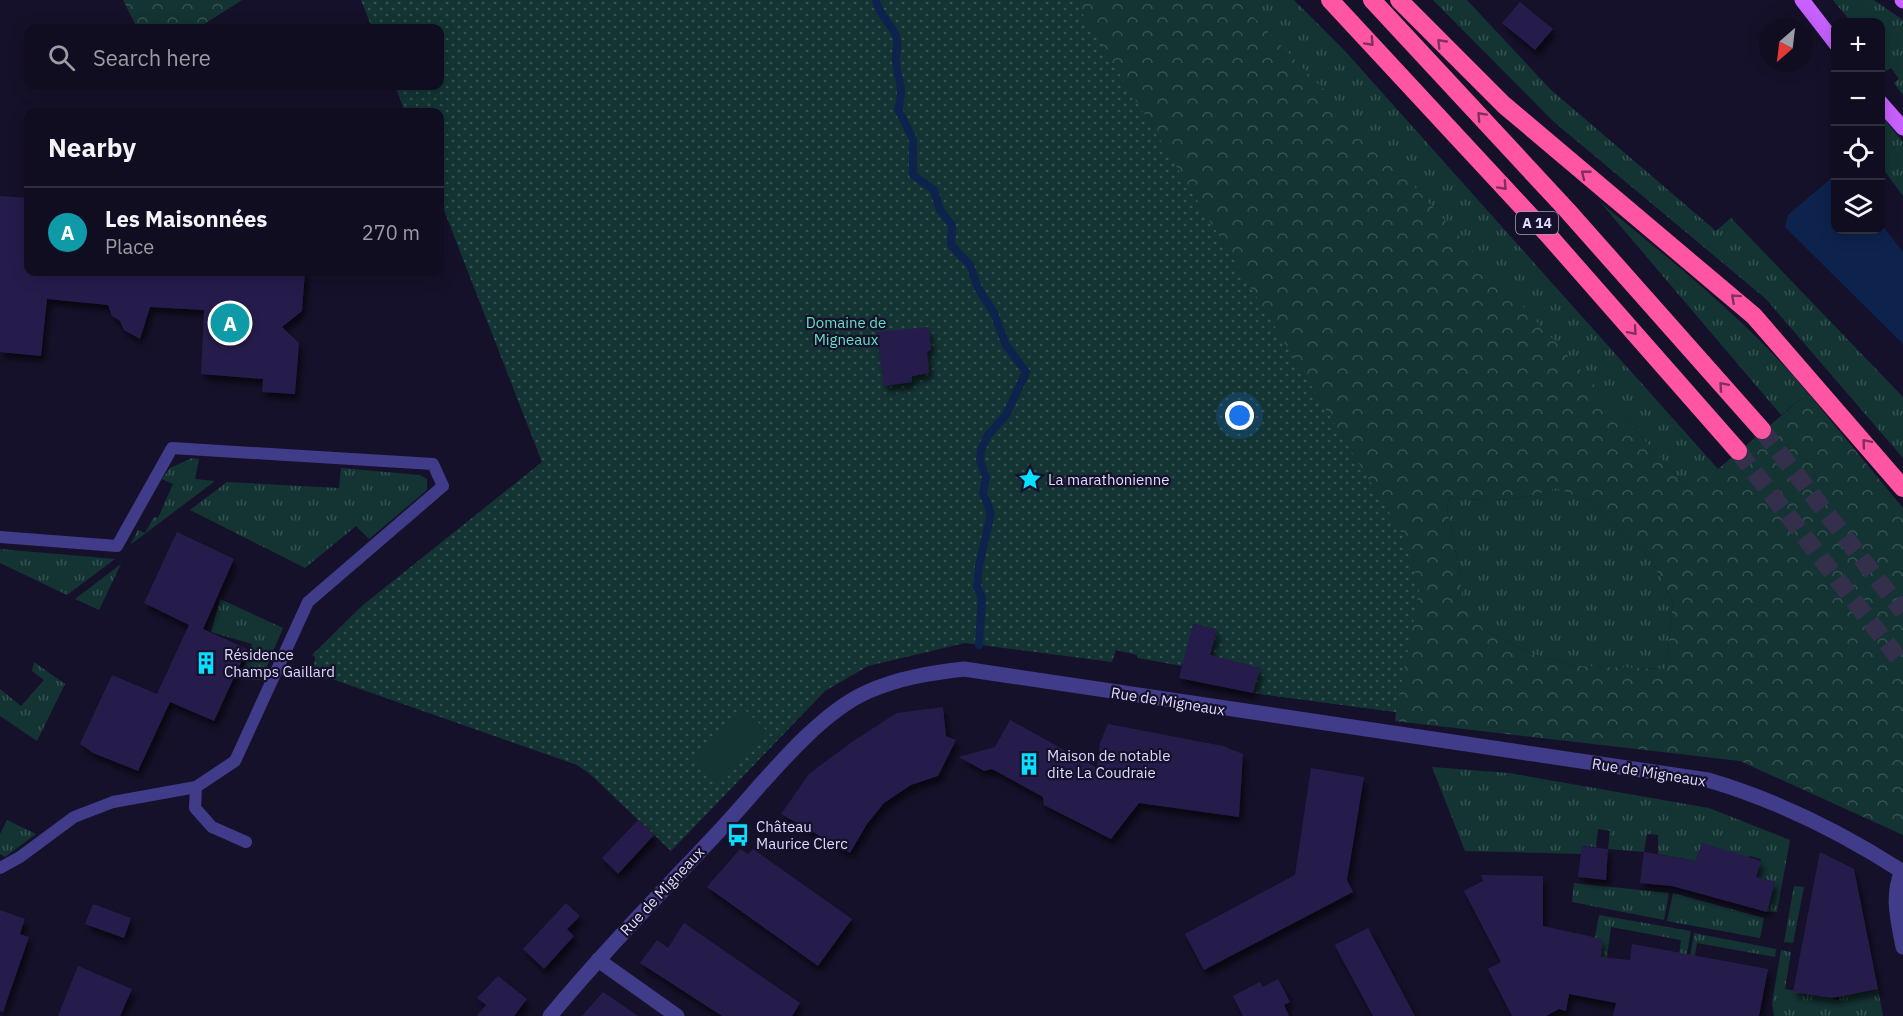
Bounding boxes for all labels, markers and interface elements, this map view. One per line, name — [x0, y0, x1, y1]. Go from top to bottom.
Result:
north arrow — [1759, 18, 1813, 72]
map controls — [1831, 18, 1885, 234]
button: + — [1831, 18, 1885, 72]
search box — [24, 24, 444, 90]
one-way arrow — [1363, 36, 1374, 46]
one-way arrow — [1437, 40, 1448, 51]
icon: search — [45, 41, 78, 74]
text: Search here — [93, 43, 211, 72]
button: − — [1831, 72, 1885, 126]
one-way arrow — [1477, 112, 1488, 123]
button: locate — [1831, 126, 1885, 180]
text: Nearby — [48, 130, 136, 164]
one-way arrow — [1581, 170, 1592, 181]
one-way arrow — [1495, 178, 1506, 189]
button: layers — [1831, 180, 1885, 234]
text: Les Maisonnées — [105, 204, 267, 233]
road number: A 14 — [1516, 212, 1558, 234]
text: A — [61, 219, 74, 246]
text: 270 m — [362, 219, 420, 246]
text: Place — [105, 233, 154, 260]
one-way arrow — [1731, 294, 1742, 305]
pin: A — [210, 300, 250, 346]
park label: Domaine de Migneaux — [806, 313, 886, 349]
one-way arrow — [1625, 324, 1636, 335]
one-way arrow — [1719, 382, 1730, 393]
your location — [1225, 401, 1254, 430]
one-way arrow — [1862, 439, 1873, 450]
place icon: La marathonienne — [1017, 466, 1043, 492]
place label: La marathonienne — [1048, 470, 1170, 489]
place label: Résidence Champs Gaillard — [224, 645, 335, 681]
building icon: Résidence Champs Gaillard — [193, 650, 219, 676]
street label: Rue de Migneaux — [1110, 683, 1227, 719]
place label: Maison de notable dite La Coudraie — [1047, 746, 1170, 782]
building icon: Maison de notable dite La Coudraie — [1016, 751, 1042, 777]
street label: Rue de Migneaux — [1591, 754, 1708, 790]
place label: Château Maurice Clerc — [756, 817, 848, 853]
bus stop icon: Château Maurice Clerc — [725, 822, 751, 848]
street label: Rue de Migneaux — [616, 842, 708, 940]

